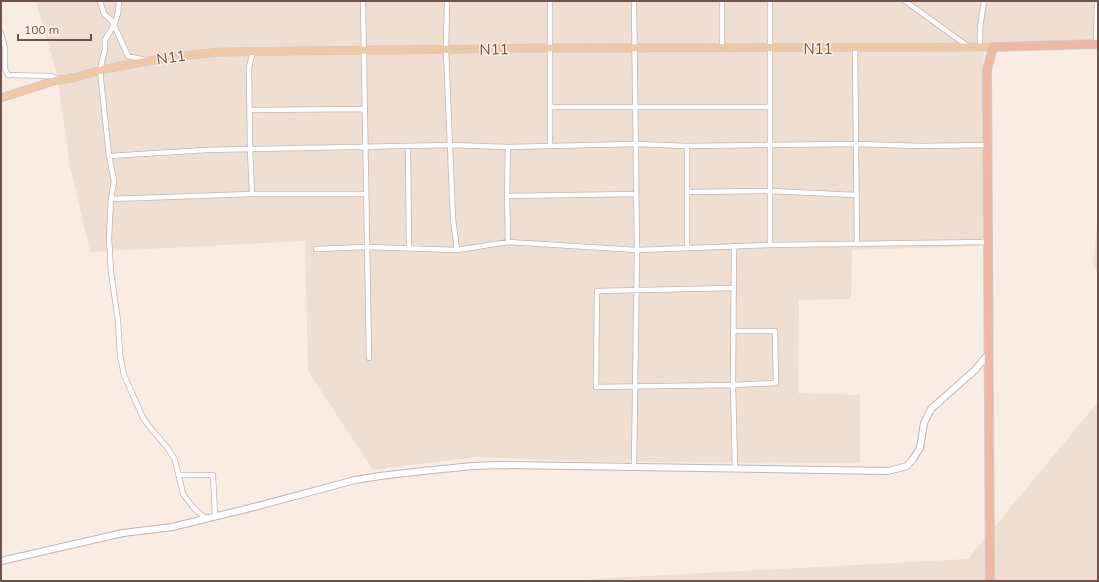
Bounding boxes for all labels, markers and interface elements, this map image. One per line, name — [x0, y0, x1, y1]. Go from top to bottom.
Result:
scale bar — [18, 16, 91, 42]
text: 100 m — [24, 22, 59, 37]
street label: N11 — [479, 39, 509, 59]
street label: N11 — [803, 39, 833, 58]
street label: N11 — [155, 46, 187, 68]

